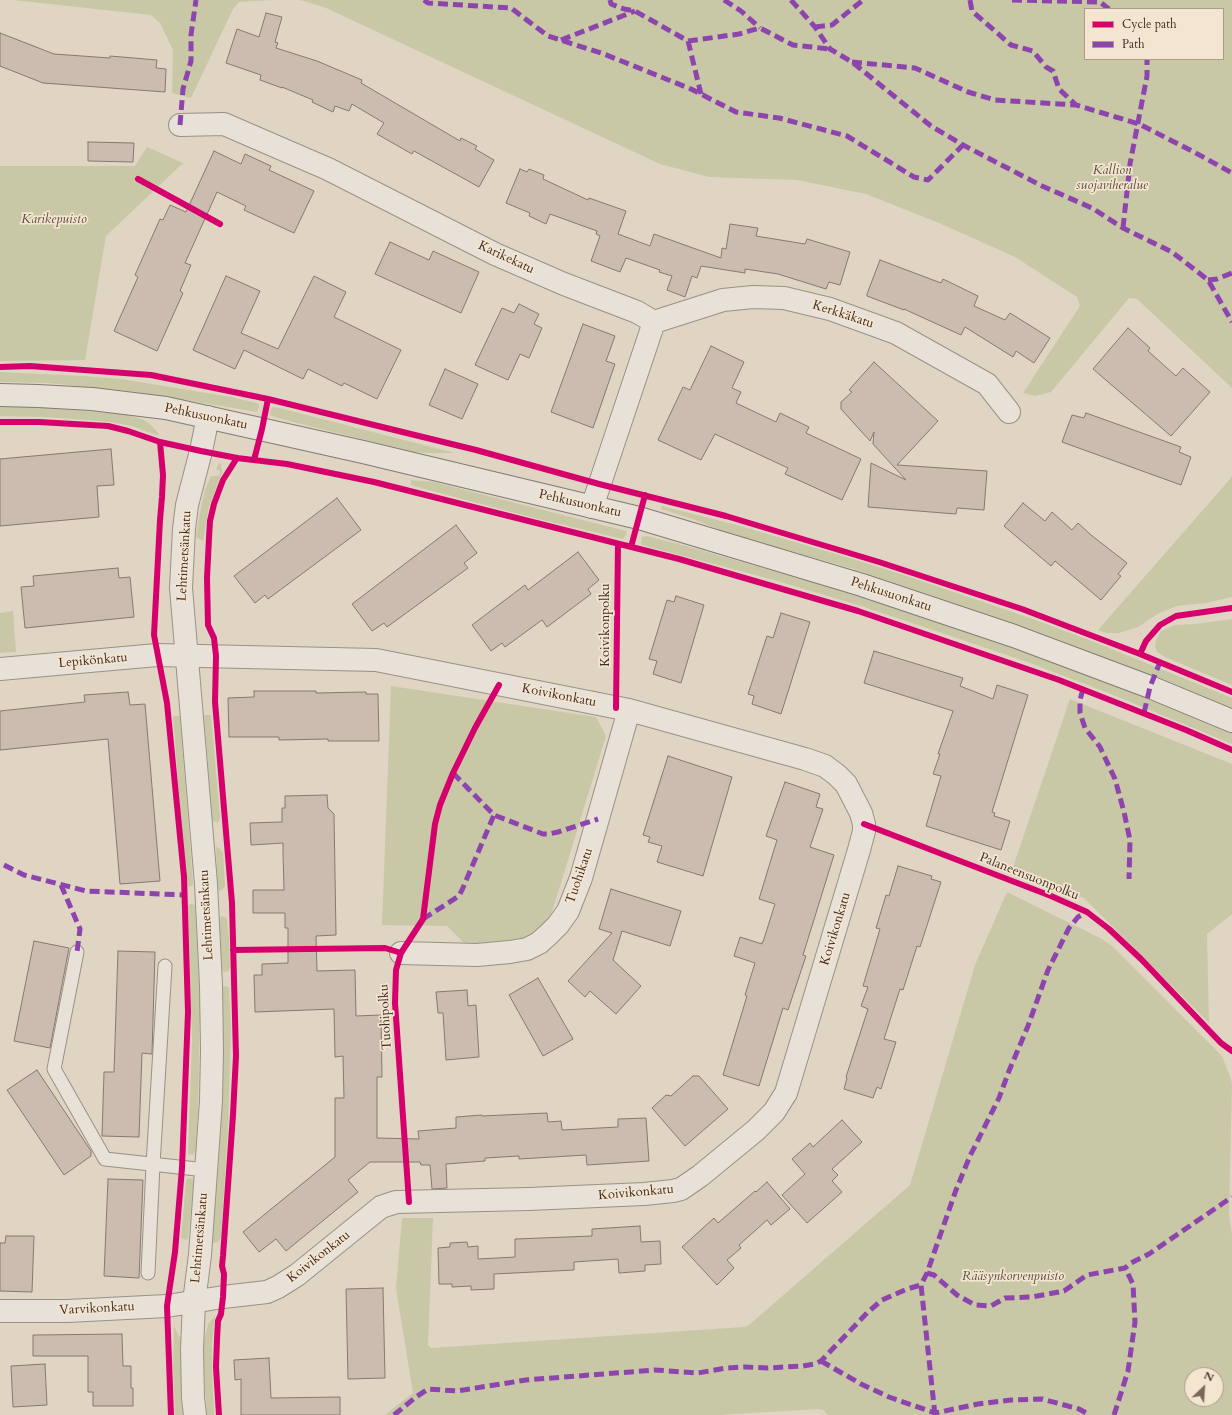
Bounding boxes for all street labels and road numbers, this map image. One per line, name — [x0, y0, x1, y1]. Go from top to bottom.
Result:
street label: Karikekatu — [475, 238, 537, 278]
street label: Kerkkäkatu — [810, 298, 876, 332]
street label: Pehkusuonkatu — [163, 401, 249, 433]
street label: Pehkusuonkatu — [537, 487, 623, 521]
street label: Lehtimetsänkatu — [175, 510, 195, 602]
street label: Pehkusuonkatu — [848, 575, 934, 615]
street label: Koivikonpolku — [598, 583, 614, 667]
street label: Lepikönkatu — [58, 650, 128, 672]
street label: Koivikonkatu — [520, 681, 598, 711]
street label: Tuohikatu — [563, 846, 597, 906]
street label: Palaneensuonpolku — [977, 850, 1081, 904]
street label: Lehtimetsänkatu — [197, 869, 217, 961]
street label: Koivikonkatu — [817, 890, 855, 968]
street label: Tuohipolku — [376, 984, 396, 1050]
street label: Koivikonkatu — [598, 1182, 674, 1204]
street label: Lehtimetsänkatu — [188, 1192, 212, 1284]
street label: Koivikonkatu — [284, 1228, 354, 1286]
street label: Varvikonkatu — [59, 1299, 135, 1319]

